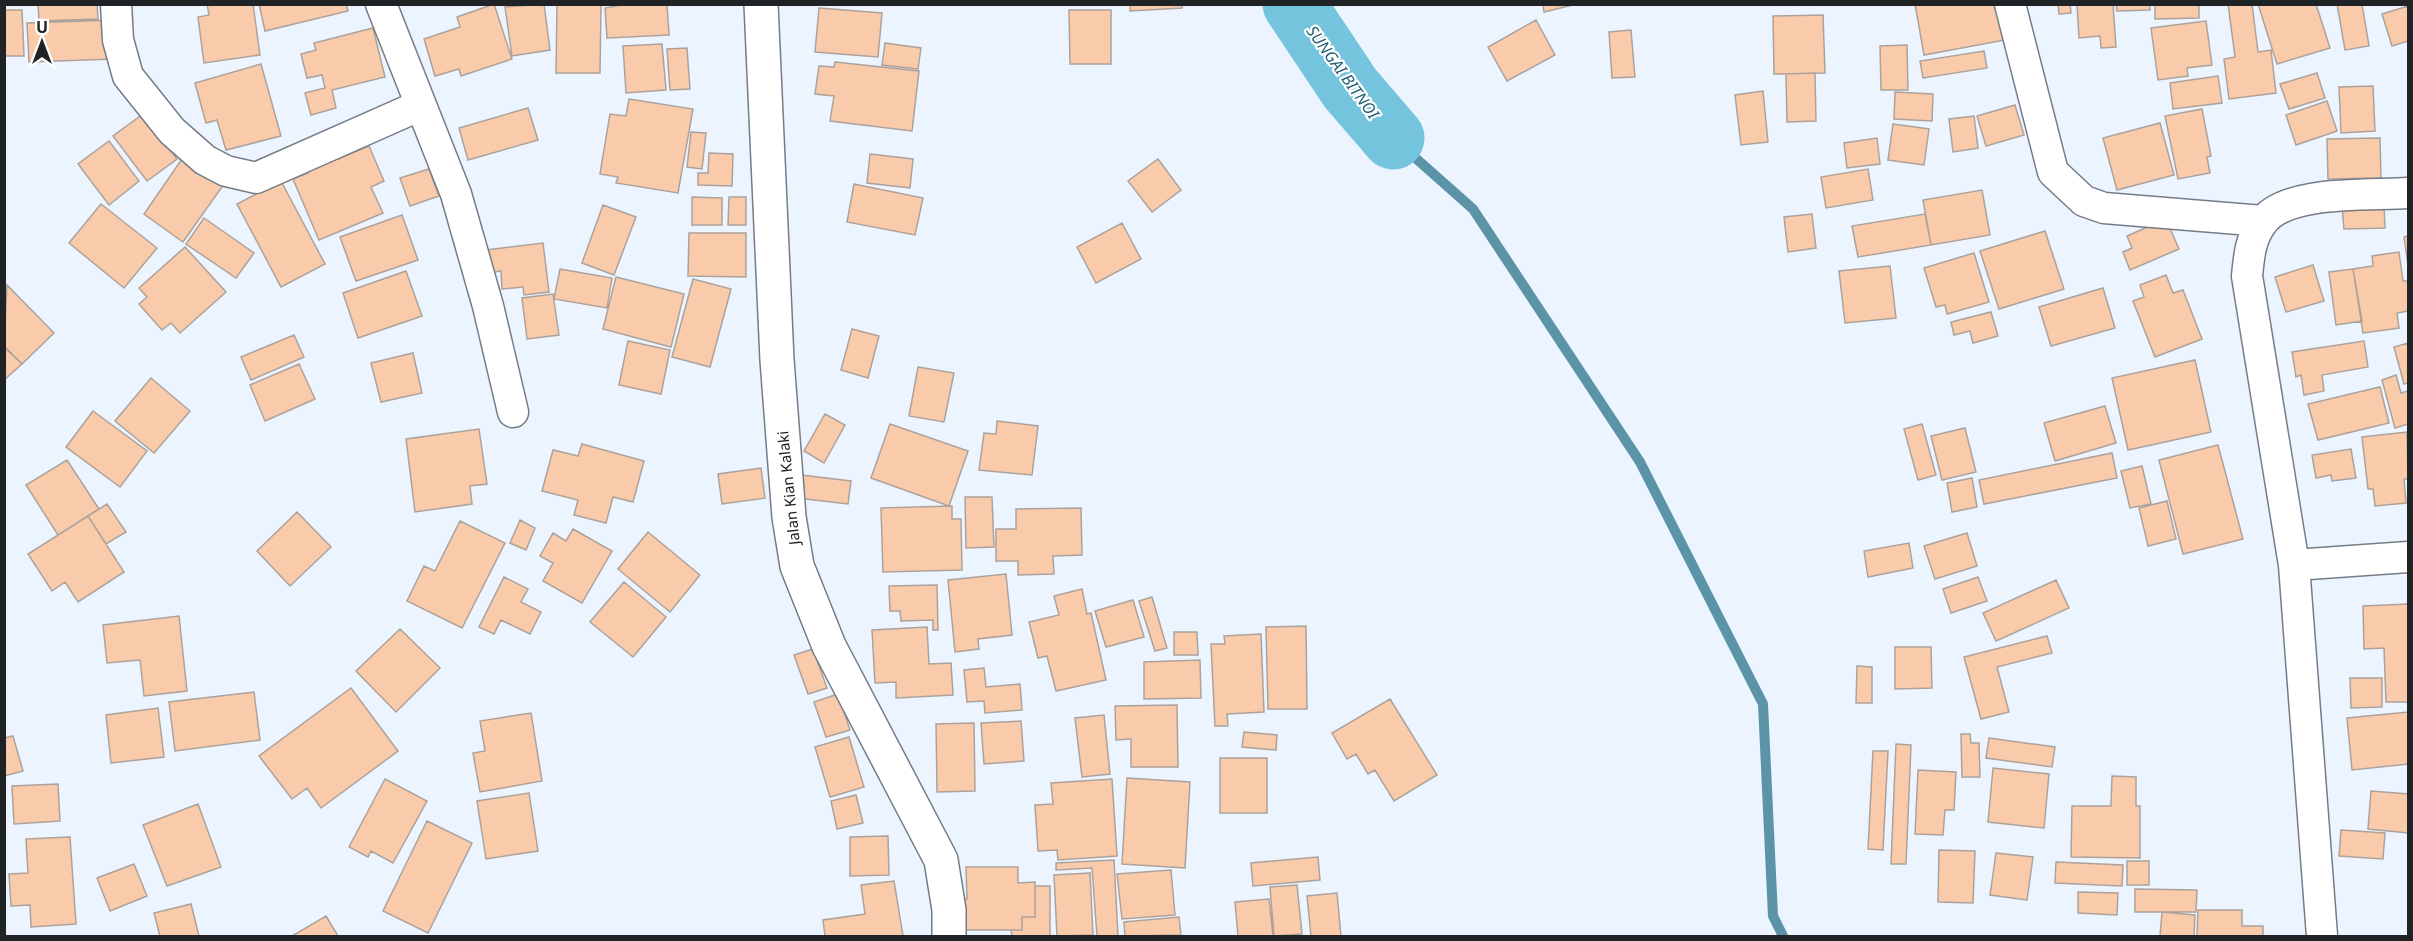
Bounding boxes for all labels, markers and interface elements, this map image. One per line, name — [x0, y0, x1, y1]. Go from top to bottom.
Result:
north arrow — [12, 12, 72, 72]
text: U — [36, 16, 48, 38]
water label: SUNGAI BITNOI — [1302, 21, 1385, 125]
street label: Jalan Kian Kalaki — [772, 430, 804, 548]

